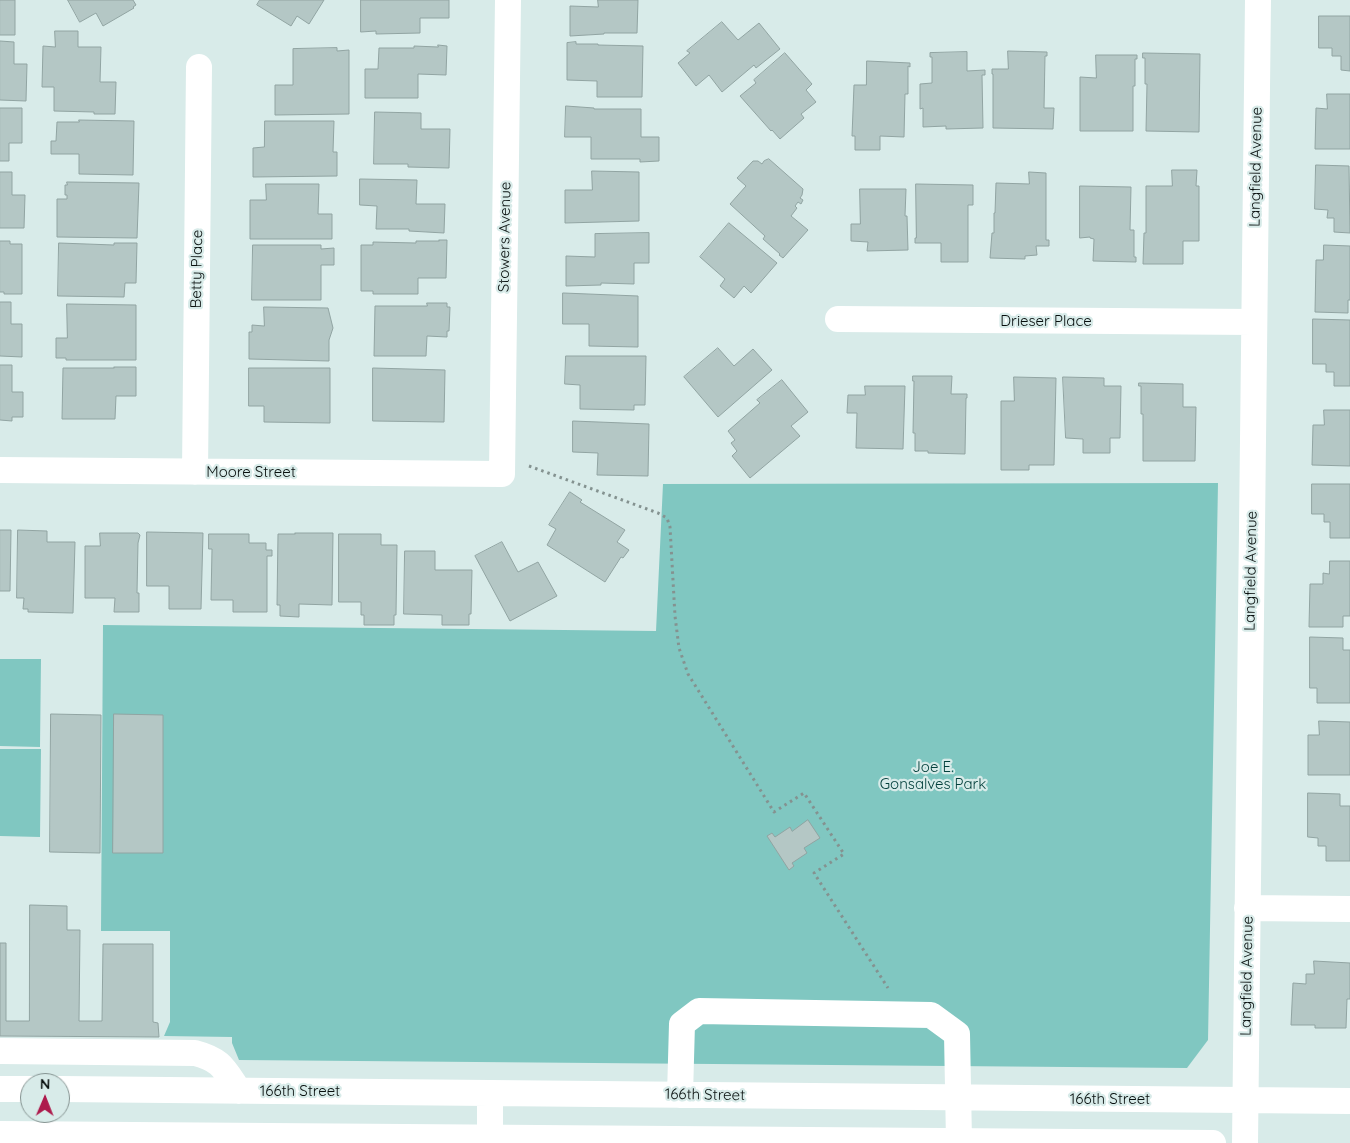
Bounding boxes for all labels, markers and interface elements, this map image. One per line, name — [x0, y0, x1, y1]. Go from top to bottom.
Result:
street label: Langfield Avenue — [1246, 107, 1266, 227]
street label: Stowers Avenue — [495, 182, 515, 292]
street label: Betty Place — [187, 229, 207, 309]
street label: Drieser Place — [1000, 312, 1092, 330]
street label: Moore Street — [206, 463, 296, 481]
street label: Langfield Avenue — [1241, 511, 1261, 631]
park label: Joe E. Gonsalves Park — [880, 758, 986, 793]
street label: Langfield Avenue — [1237, 916, 1257, 1036]
north arrow — [20, 1073, 70, 1123]
text: N — [40, 1075, 51, 1093]
street label: 166th Street — [260, 1082, 340, 1100]
street label: 166th Street — [665, 1085, 745, 1105]
street label: 166th Street — [1070, 1090, 1150, 1108]

